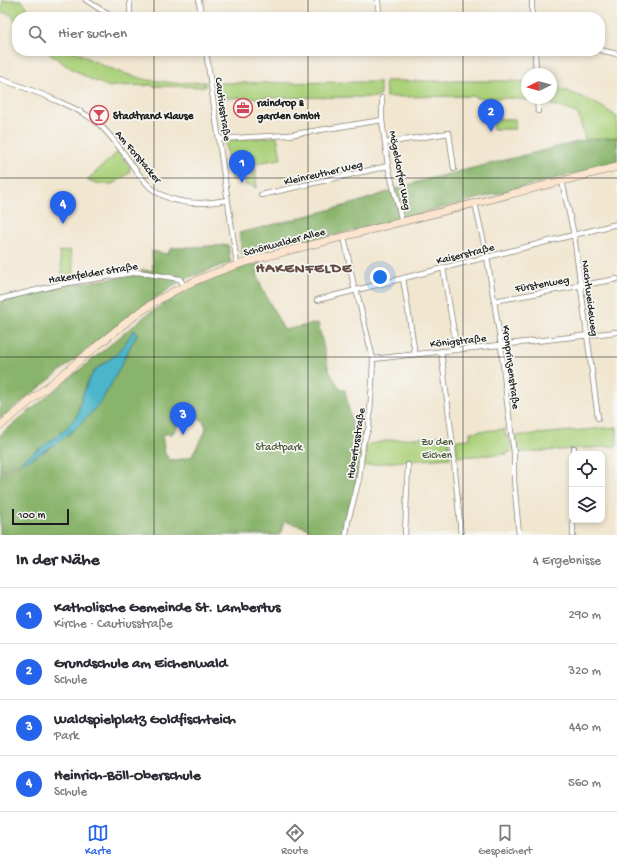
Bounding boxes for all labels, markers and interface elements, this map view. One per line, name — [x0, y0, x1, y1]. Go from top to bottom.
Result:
search box — [12, 12, 605, 56]
icon: search — [26, 23, 48, 45]
text: Hier suchen — [58, 25, 127, 43]
north arrow — [521, 68, 557, 104]
street label: Cautiusstraße — [212, 77, 232, 142]
office icon: raindrop & garden GmbH — [232, 97, 254, 119]
place label: raindrop & garden GmbH — [256, 98, 321, 124]
pin: 2 — [478, 99, 504, 132]
bar icon: Stadtrand Klause — [88, 104, 110, 126]
place label: Stadtrand Klause — [113, 110, 195, 123]
street label: Am Forstacker — [112, 129, 164, 187]
street label: Mögeldorfer Weg — [385, 129, 414, 211]
pin: 1 — [229, 150, 255, 183]
street label: Kleinreuther Weg — [283, 159, 364, 189]
pin: 4 — [50, 191, 76, 224]
street label: Schönwalder Allee — [242, 226, 327, 260]
street label: Kaiserstraße — [435, 242, 496, 268]
street label: Hakenfelder Straße — [48, 260, 139, 287]
district label: HAKENFELDE — [256, 260, 353, 278]
street label: Nachtweideweg — [578, 260, 600, 337]
your location — [370, 267, 390, 287]
street label: Fürstenweg — [513, 274, 570, 296]
street label: Kronprinzenstraße — [499, 325, 521, 410]
street label: Königstraße — [429, 333, 487, 351]
pin: 3 — [170, 402, 196, 435]
street label: Hubertusstraße — [345, 407, 369, 480]
park label: Zu den Eichen — [421, 437, 454, 462]
park label: Stadtpark — [256, 442, 304, 454]
map controls — [569, 451, 605, 523]
button: locate — [569, 451, 605, 487]
button: layers — [569, 487, 605, 523]
scale bar — [12, 507, 69, 526]
text: 100 m — [18, 510, 45, 522]
text: In der Nähe — [16, 551, 99, 571]
text: 4 Ergebnisse — [533, 554, 601, 569]
text: Katholische Gemeinde St. Lambertus — [54, 599, 281, 617]
text: 1 — [26, 608, 32, 623]
text: 290 m — [568, 608, 601, 623]
text: Kirche · Cautiusstraße — [54, 617, 173, 632]
text: Grundschule am Eichenwald — [54, 655, 227, 673]
text: 2 — [26, 664, 32, 679]
text: 320 m — [568, 664, 601, 679]
text: Schule — [54, 673, 87, 688]
text: Waldspielplatz Goldfischteich — [54, 711, 236, 729]
text: 3 — [26, 720, 32, 735]
text: 440 m — [569, 720, 601, 735]
text: Park — [54, 729, 79, 744]
text: Heinrich-Böll-Oberschule — [54, 767, 201, 785]
text: 4 — [26, 776, 32, 791]
text: 560 m — [568, 776, 601, 791]
text: Schule — [54, 785, 87, 800]
tab: Karte — [85, 822, 111, 858]
tab: Route — [281, 822, 308, 858]
tab: Gespeichert — [478, 822, 532, 858]

